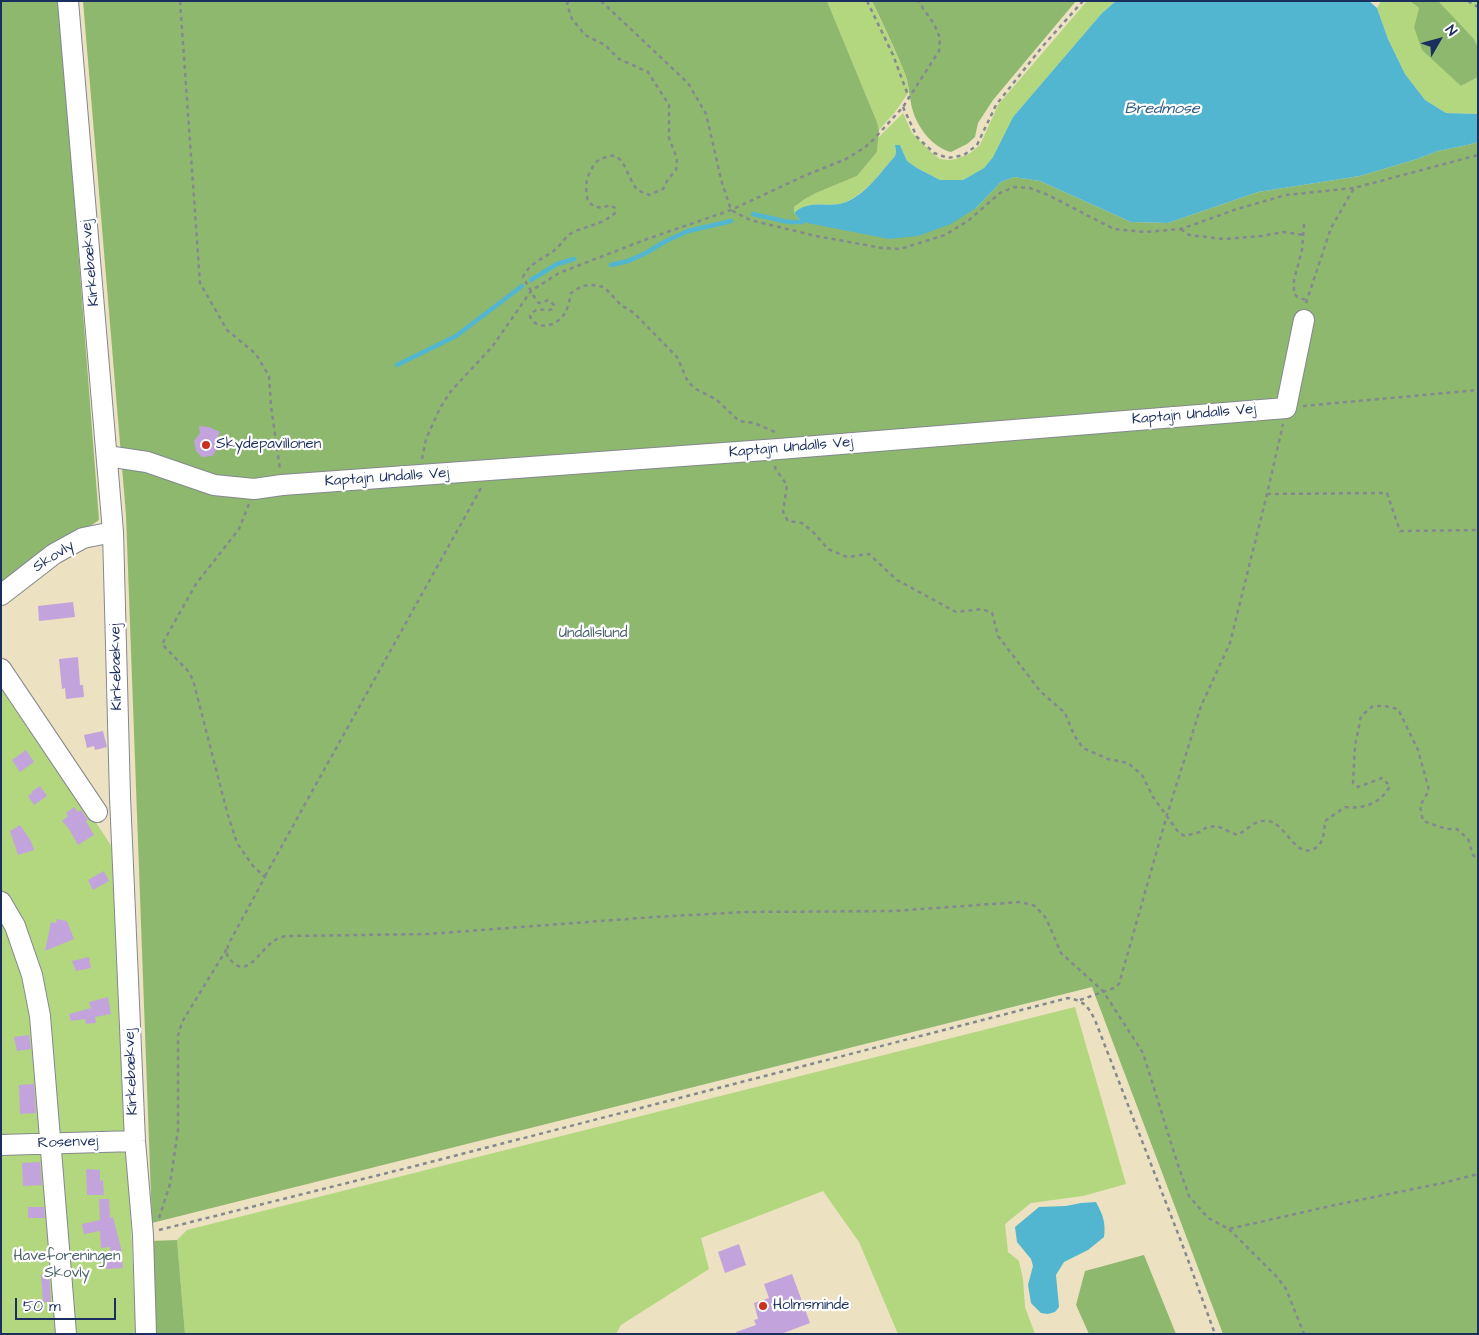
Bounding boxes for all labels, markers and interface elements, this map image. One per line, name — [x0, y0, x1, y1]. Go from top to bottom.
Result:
north arrow — [1414, 15, 1464, 65]
text: N — [1440, 21, 1461, 40]
water label: Bredmose — [1124, 100, 1200, 120]
street label: Kirkebækvej — [78, 219, 104, 307]
street label: Kaptajn Undalls Vej — [1131, 401, 1257, 429]
street label: Kaptajn Undalls Vej — [728, 434, 854, 462]
place label: Skydepavillonen — [216, 436, 321, 454]
marker: Skydepavillonen — [200, 439, 212, 451]
street label: Kaptajn Undalls Vej — [324, 465, 450, 491]
street label: Skovly — [30, 537, 78, 577]
street label: Kirkebækvej — [107, 623, 127, 711]
park label: Undallslund — [559, 625, 627, 643]
street label: Kirkebækvej — [121, 1028, 143, 1116]
street label: Rosenvej — [37, 1133, 99, 1153]
park label: Haveforeningen Skovly — [14, 1248, 120, 1283]
scale bar — [18, 1288, 119, 1320]
text: 50 m — [23, 1296, 61, 1317]
place label: Holmsminde — [773, 1297, 849, 1315]
marker: Holmsminde — [757, 1300, 769, 1312]

